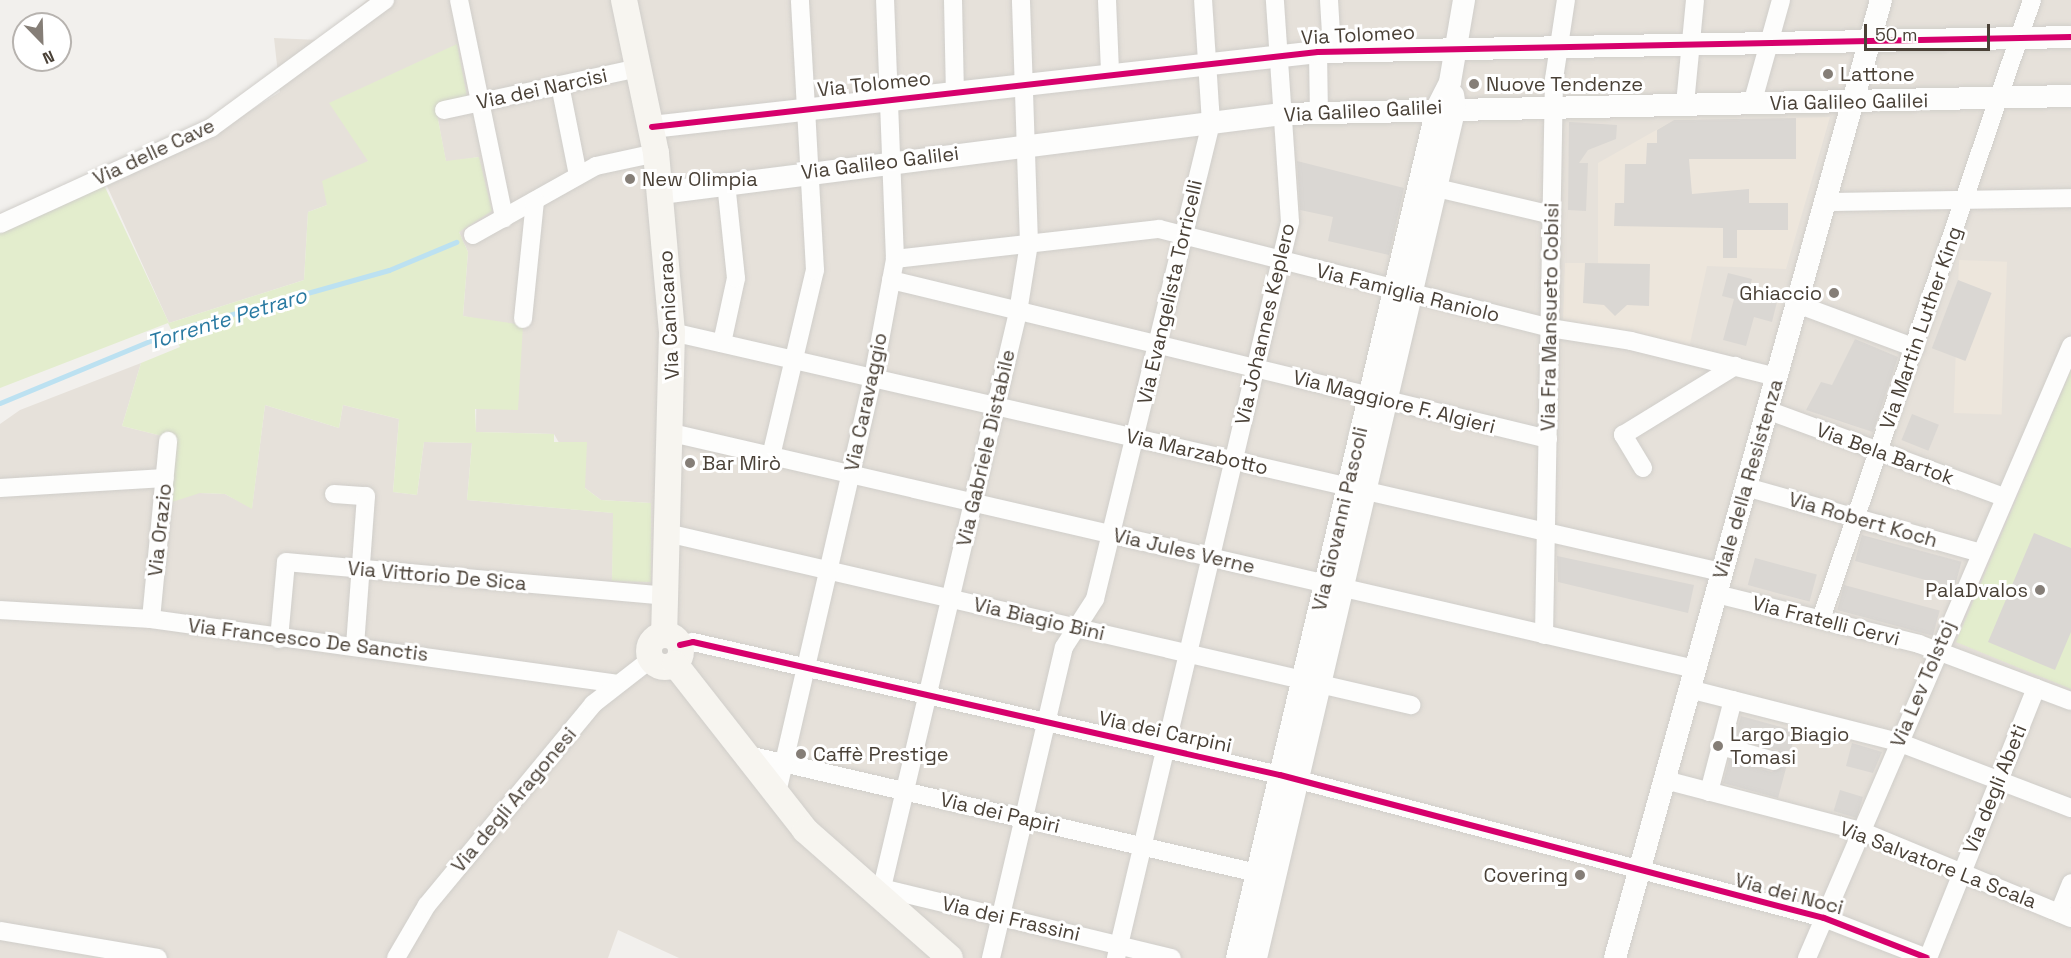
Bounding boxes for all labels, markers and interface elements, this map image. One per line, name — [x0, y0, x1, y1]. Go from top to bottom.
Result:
north arrow — [12, 12, 72, 72]
scale bar — [1867, 12, 1993, 50]
street label: Via Tolomeo — [1300, 20, 1416, 50]
text: 50 m — [1875, 23, 1917, 46]
text: N — [39, 45, 57, 69]
place label: Lattone — [1840, 62, 1915, 86]
street label: Via dei Narcisi — [474, 63, 610, 115]
street label: Via Tolomeo — [816, 66, 932, 102]
marker: Lattone — [1821, 67, 1835, 81]
place label: Nuove Tendenze — [1486, 72, 1644, 96]
marker: Nuove Tendenze — [1467, 77, 1481, 91]
street label: Via Galileo Galilei — [1769, 89, 1929, 115]
street label: Via Galileo Galilei — [1283, 95, 1443, 127]
street label: Via delle Cave — [89, 113, 219, 191]
street label: Via Galileo Galilei — [800, 141, 960, 185]
place label: New Olimpia — [642, 167, 758, 191]
marker: New Olimpia — [623, 172, 637, 186]
street label: Via Evangelista Torricelli — [1132, 177, 1208, 407]
street label: Via Fra Mansueto Cobisi — [1536, 203, 1564, 431]
street label: Via Johannes Keplero — [1230, 221, 1300, 427]
street label: Via Martin Luther King — [1875, 223, 1967, 433]
street label: Via Canicarao — [654, 250, 684, 380]
street label: Via Famiglia Raniolo — [1314, 259, 1502, 327]
place label: Ghiaccio — [1739, 281, 1822, 305]
water label: Torrente Petraro — [144, 283, 310, 355]
marker: Ghiaccio — [1827, 286, 1841, 300]
street label: Via Caravaggio — [840, 331, 892, 473]
street label: Via Gabriele Distabile — [952, 347, 1020, 549]
street label: Via Maggiore F. Algieri — [1290, 365, 1498, 439]
street label: Viale della Resistenza — [1708, 376, 1788, 582]
street label: Via Bela Bartok — [1813, 418, 1957, 490]
street label: Via Marzabotto — [1123, 424, 1271, 480]
street label: Via Giovanni Pascoli — [1307, 425, 1373, 613]
place label: Bar Mirò — [702, 451, 781, 475]
marker: Bar Mirò — [683, 456, 697, 470]
street label: Via Orazio — [143, 482, 177, 578]
street label: Via Robert Koch — [1786, 487, 1940, 553]
street label: Via Jules Verne — [1111, 523, 1257, 579]
street label: Via Vittorio De Sica — [346, 556, 528, 596]
place label: PalaDvalos — [1925, 578, 2028, 602]
marker: PalaDvalos — [2033, 583, 2047, 597]
street label: Via Fratelli Cervi — [1750, 591, 1902, 651]
street label: Via Biagio Bini — [971, 592, 1107, 646]
street label: Via Francesco De Sanctis — [186, 613, 430, 667]
street label: Via Lev Tolstoj — [1885, 617, 1961, 751]
street label: Via dei Carpini — [1096, 706, 1234, 758]
street label: Via degli Abeti — [1958, 721, 2032, 857]
place label: Largo Biagio Tomasi — [1730, 722, 1849, 769]
street label: Via degli Aragonesi — [446, 723, 582, 877]
marker: Largo Biagio Tomasi — [1711, 739, 1725, 753]
place label: Caffè Prestige — [813, 742, 949, 766]
marker: Caffè Prestige — [794, 747, 808, 761]
street label: Via dei Papiri — [938, 788, 1062, 838]
street label: Via Salvatore La Scala — [1836, 816, 2040, 914]
place label: Covering — [1483, 863, 1568, 887]
marker: Covering — [1573, 868, 1587, 882]
street label: Via dei Noci — [1732, 868, 1846, 920]
street label: Via dei Frassini — [939, 891, 1083, 947]

